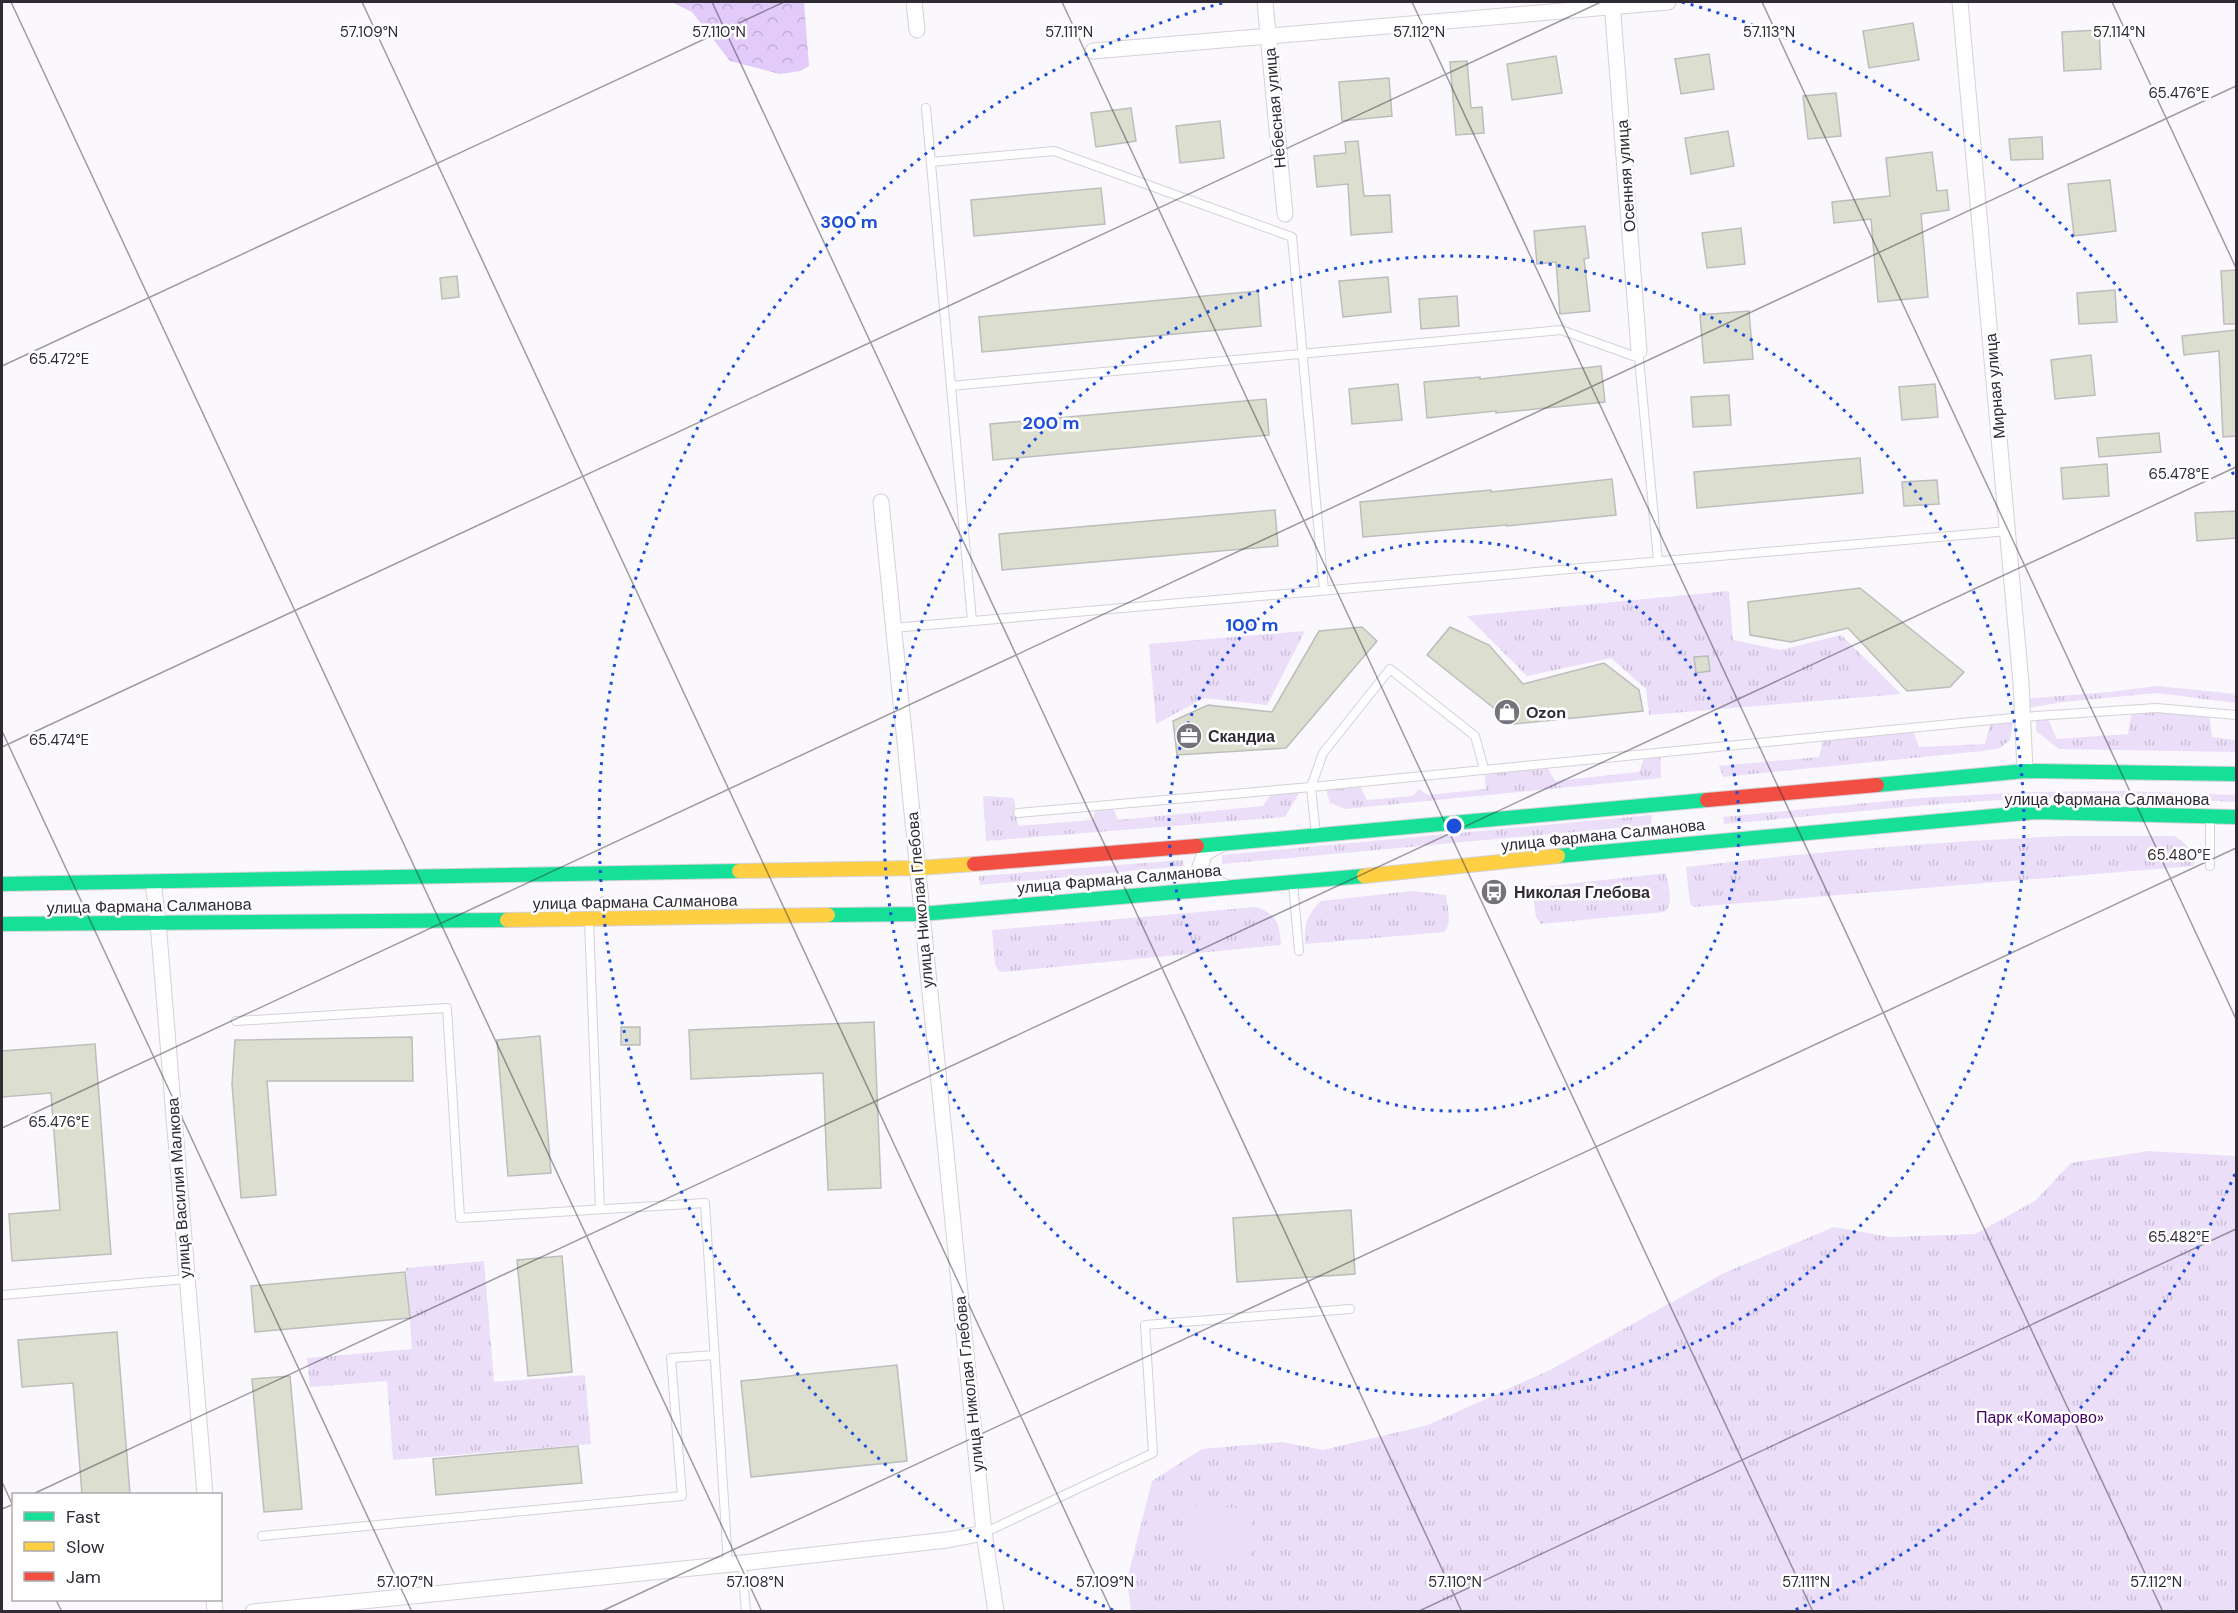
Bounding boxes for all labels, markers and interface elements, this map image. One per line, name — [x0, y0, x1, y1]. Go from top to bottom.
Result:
text: 57.109°N — [340, 22, 398, 42]
text: 57.110°N — [692, 22, 746, 42]
text: 57.111°N — [1045, 22, 1093, 42]
text: 57.112°N — [1393, 22, 1445, 42]
text: 57.113°N — [1743, 22, 1795, 42]
text: 57.114°N — [2093, 22, 2145, 42]
street label: Небесная улица — [1259, 47, 1291, 169]
text: 65.476°E — [2148, 83, 2210, 103]
street label: Осенняя улица — [1612, 119, 1640, 233]
text: 300 m — [820, 210, 878, 234]
street label: Мирная улица — [1980, 332, 2010, 440]
text: 65.472°E — [29, 349, 89, 369]
text: 200 m — [1023, 411, 1079, 435]
text: 65.478°E — [2149, 464, 2209, 484]
text: 100 m — [1225, 613, 1279, 637]
shop icon: Ozon — [1492, 697, 1522, 727]
place label: Ozon — [1526, 702, 1566, 723]
office icon: Скандиа — [1174, 721, 1204, 751]
place label: Скандиа — [1208, 726, 1275, 747]
text: 65.474°E — [29, 730, 89, 750]
street label: улица Фармана Салманова — [2005, 789, 2210, 810]
street label: улица Николая Глебова — [902, 811, 938, 989]
street label: улица Фармана Салманова — [1500, 814, 1706, 856]
centre of rings — [1444, 816, 1464, 836]
text: 65.480°E — [2147, 845, 2211, 865]
street label: улица Фармана Салманова — [1016, 860, 1222, 898]
bus stop icon: Николая Глебова — [1479, 877, 1509, 907]
place label: Николая Глебова — [1514, 882, 1650, 903]
street label: улица Фармана Салманова — [532, 890, 738, 914]
street label: улица Фармана Салманова — [46, 894, 252, 918]
street label: улица Василия Малкова — [162, 1097, 196, 1279]
text: 65.476°E — [28, 1112, 90, 1132]
text: 65.482°E — [2148, 1227, 2210, 1247]
street label: улица Николая Глебова — [949, 1295, 989, 1473]
park label: Парк «Комарово» — [1976, 1407, 2104, 1428]
legend — [12, 1493, 222, 1601]
text: Fast — [66, 1505, 101, 1529]
text: Slow — [66, 1535, 105, 1559]
text: Jam — [66, 1565, 101, 1589]
text: 57.107°N — [377, 1572, 433, 1592]
text: 57.108°N — [726, 1572, 784, 1592]
text: 57.109°N — [1076, 1572, 1134, 1592]
text: 57.110°N — [1428, 1572, 1482, 1592]
text: 57.111°N — [1782, 1572, 1830, 1592]
text: 57.112°N — [2130, 1572, 2182, 1592]

